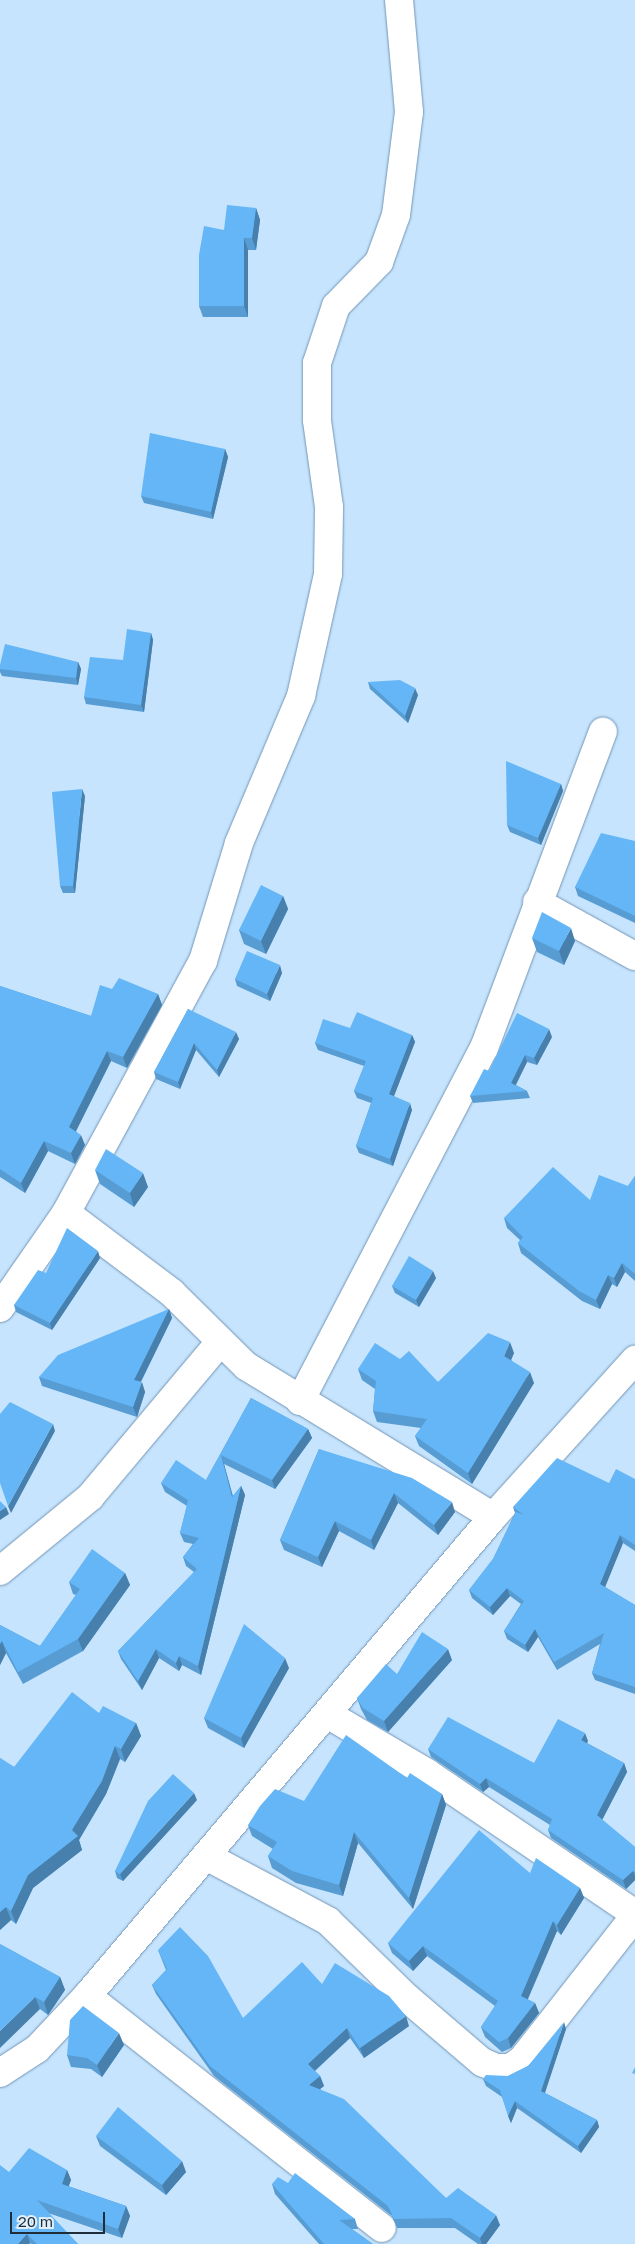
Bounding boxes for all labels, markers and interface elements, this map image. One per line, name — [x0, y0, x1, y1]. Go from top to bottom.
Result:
scale bar — [12, 2202, 108, 2234]
text: 20 m — [18, 2212, 53, 2230]

